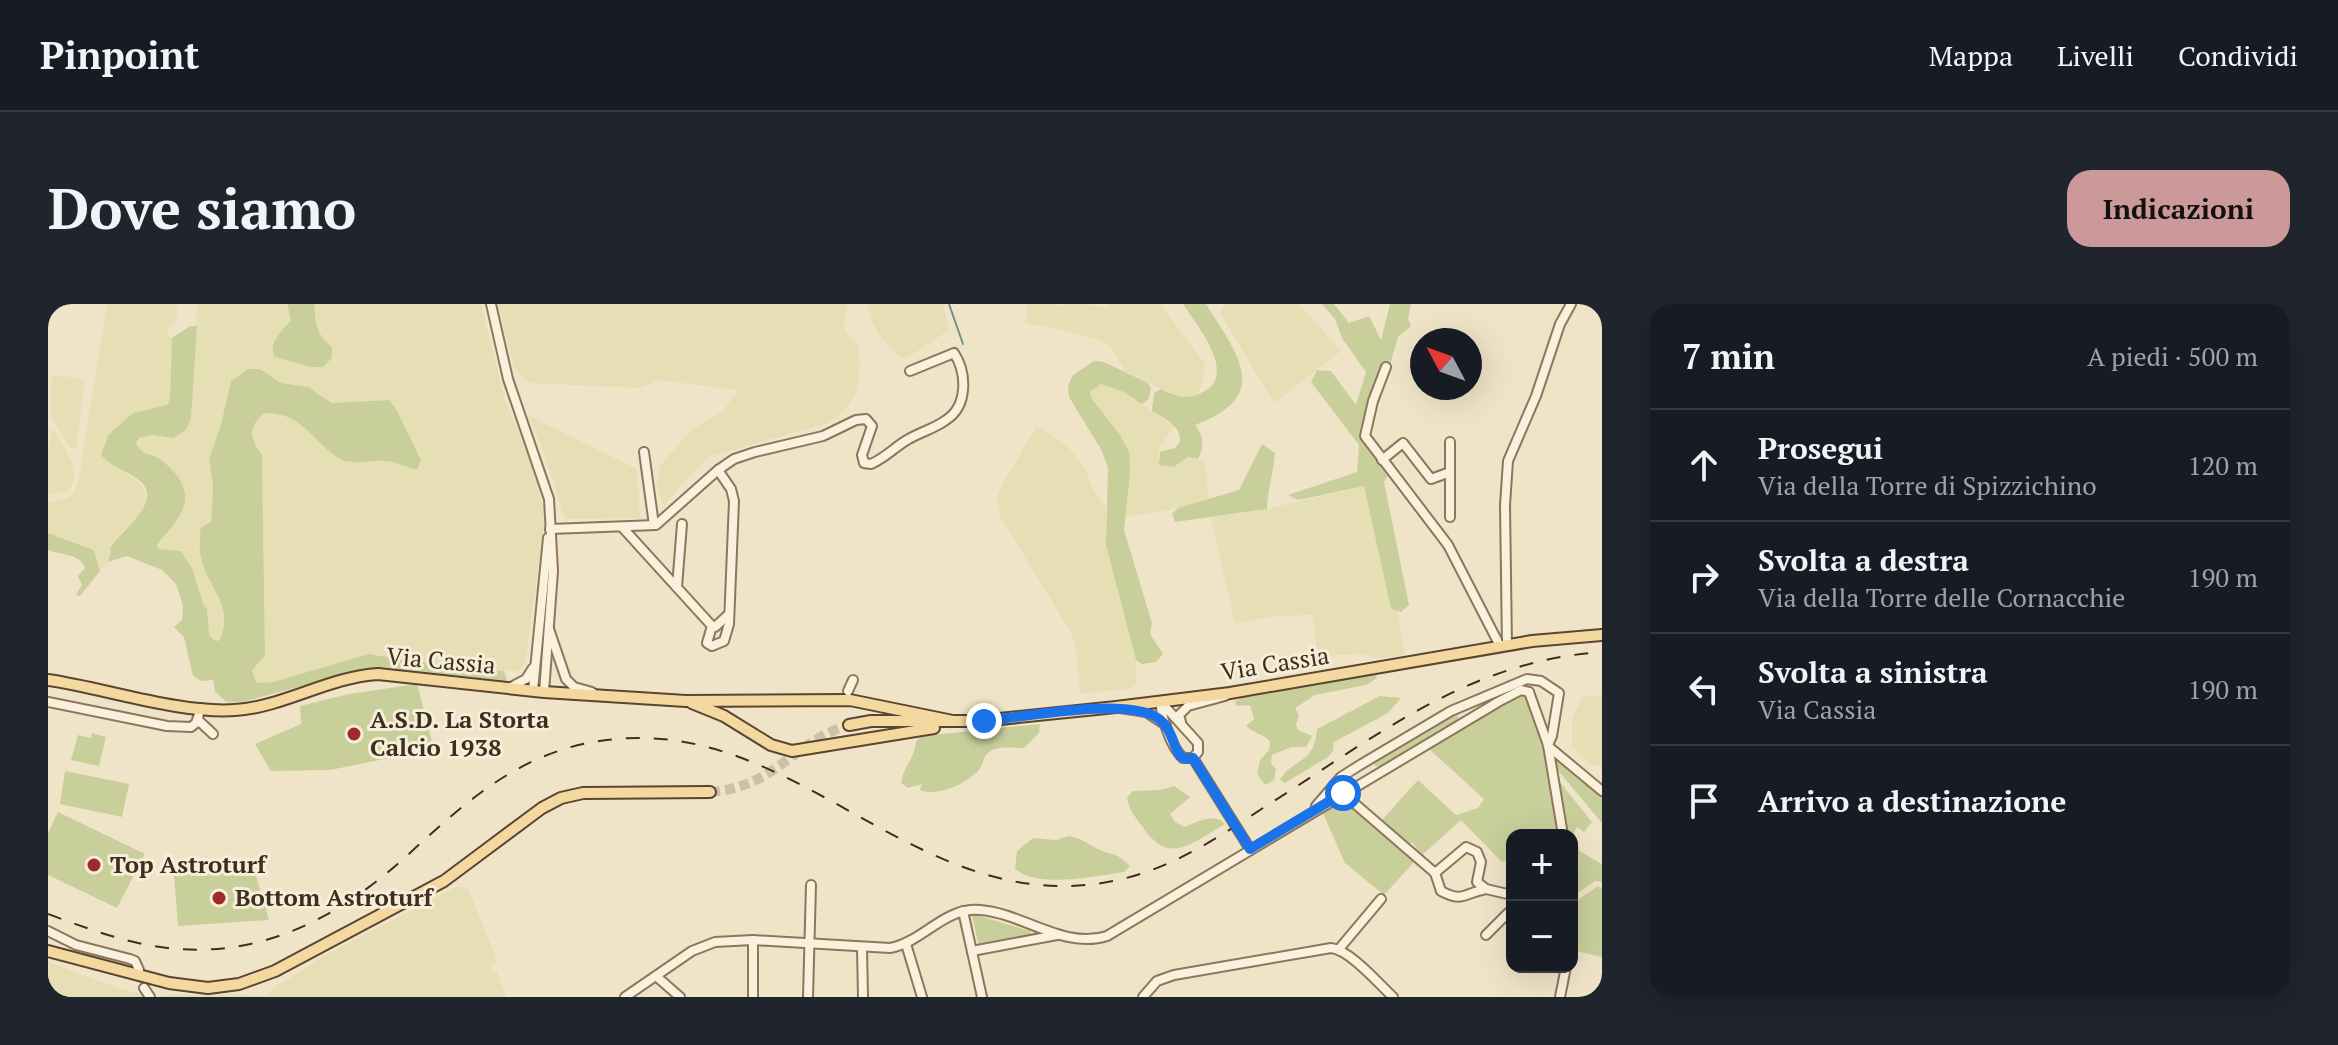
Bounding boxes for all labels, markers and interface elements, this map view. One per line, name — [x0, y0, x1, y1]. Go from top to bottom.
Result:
text: Pinpoint — [40, 30, 199, 80]
text: Mappa — [1929, 37, 2013, 74]
text: Livelli — [2057, 37, 2134, 74]
text: Condividi — [2178, 37, 2298, 74]
button: Indicazioni — [2067, 170, 2290, 247]
text: Dove siamo — [48, 171, 356, 245]
north arrow — [1410, 328, 1482, 400]
text: 7 min — [1682, 334, 1775, 379]
text: A piedi · 500 m — [2087, 339, 2258, 373]
text: Prosegui — [1758, 428, 1883, 468]
icon: ahead — [1682, 443, 1726, 487]
text: 120 m — [2188, 448, 2258, 482]
text: Via della Torre di Spizzichino — [1758, 468, 2097, 502]
text: Svolta a destra — [1758, 540, 1969, 580]
icon: right — [1682, 555, 1726, 599]
text: 190 m — [2188, 560, 2258, 594]
text: Via della Torre delle Cornacchie — [1758, 580, 2125, 614]
street label: Via Cassia — [385, 639, 497, 681]
street label: Via Cassia — [1218, 639, 1331, 687]
text: Svolta a sinistra — [1758, 652, 1988, 692]
icon: left — [1682, 667, 1726, 711]
text: 190 m — [2188, 672, 2258, 706]
text: Via Cassia — [1758, 692, 1876, 726]
place label: A.S.D. La Storta Calcio 1938 — [370, 703, 550, 763]
route end — [966, 703, 1002, 739]
marker: A.S.D. La Storta Calcio 1938 — [345, 725, 363, 743]
route start — [1325, 775, 1361, 811]
icon: arrive — [1682, 779, 1726, 823]
text: Arrivo a destinazione — [1758, 781, 2066, 821]
map controls — [1506, 829, 1578, 973]
button: + — [1506, 829, 1578, 901]
place label: Top Astroturf — [110, 848, 268, 880]
marker: Top Astroturf — [85, 856, 103, 874]
place label: Bottom Astroturf — [235, 881, 435, 913]
marker: Bottom Astroturf — [210, 889, 228, 907]
button: − — [1506, 901, 1578, 973]

